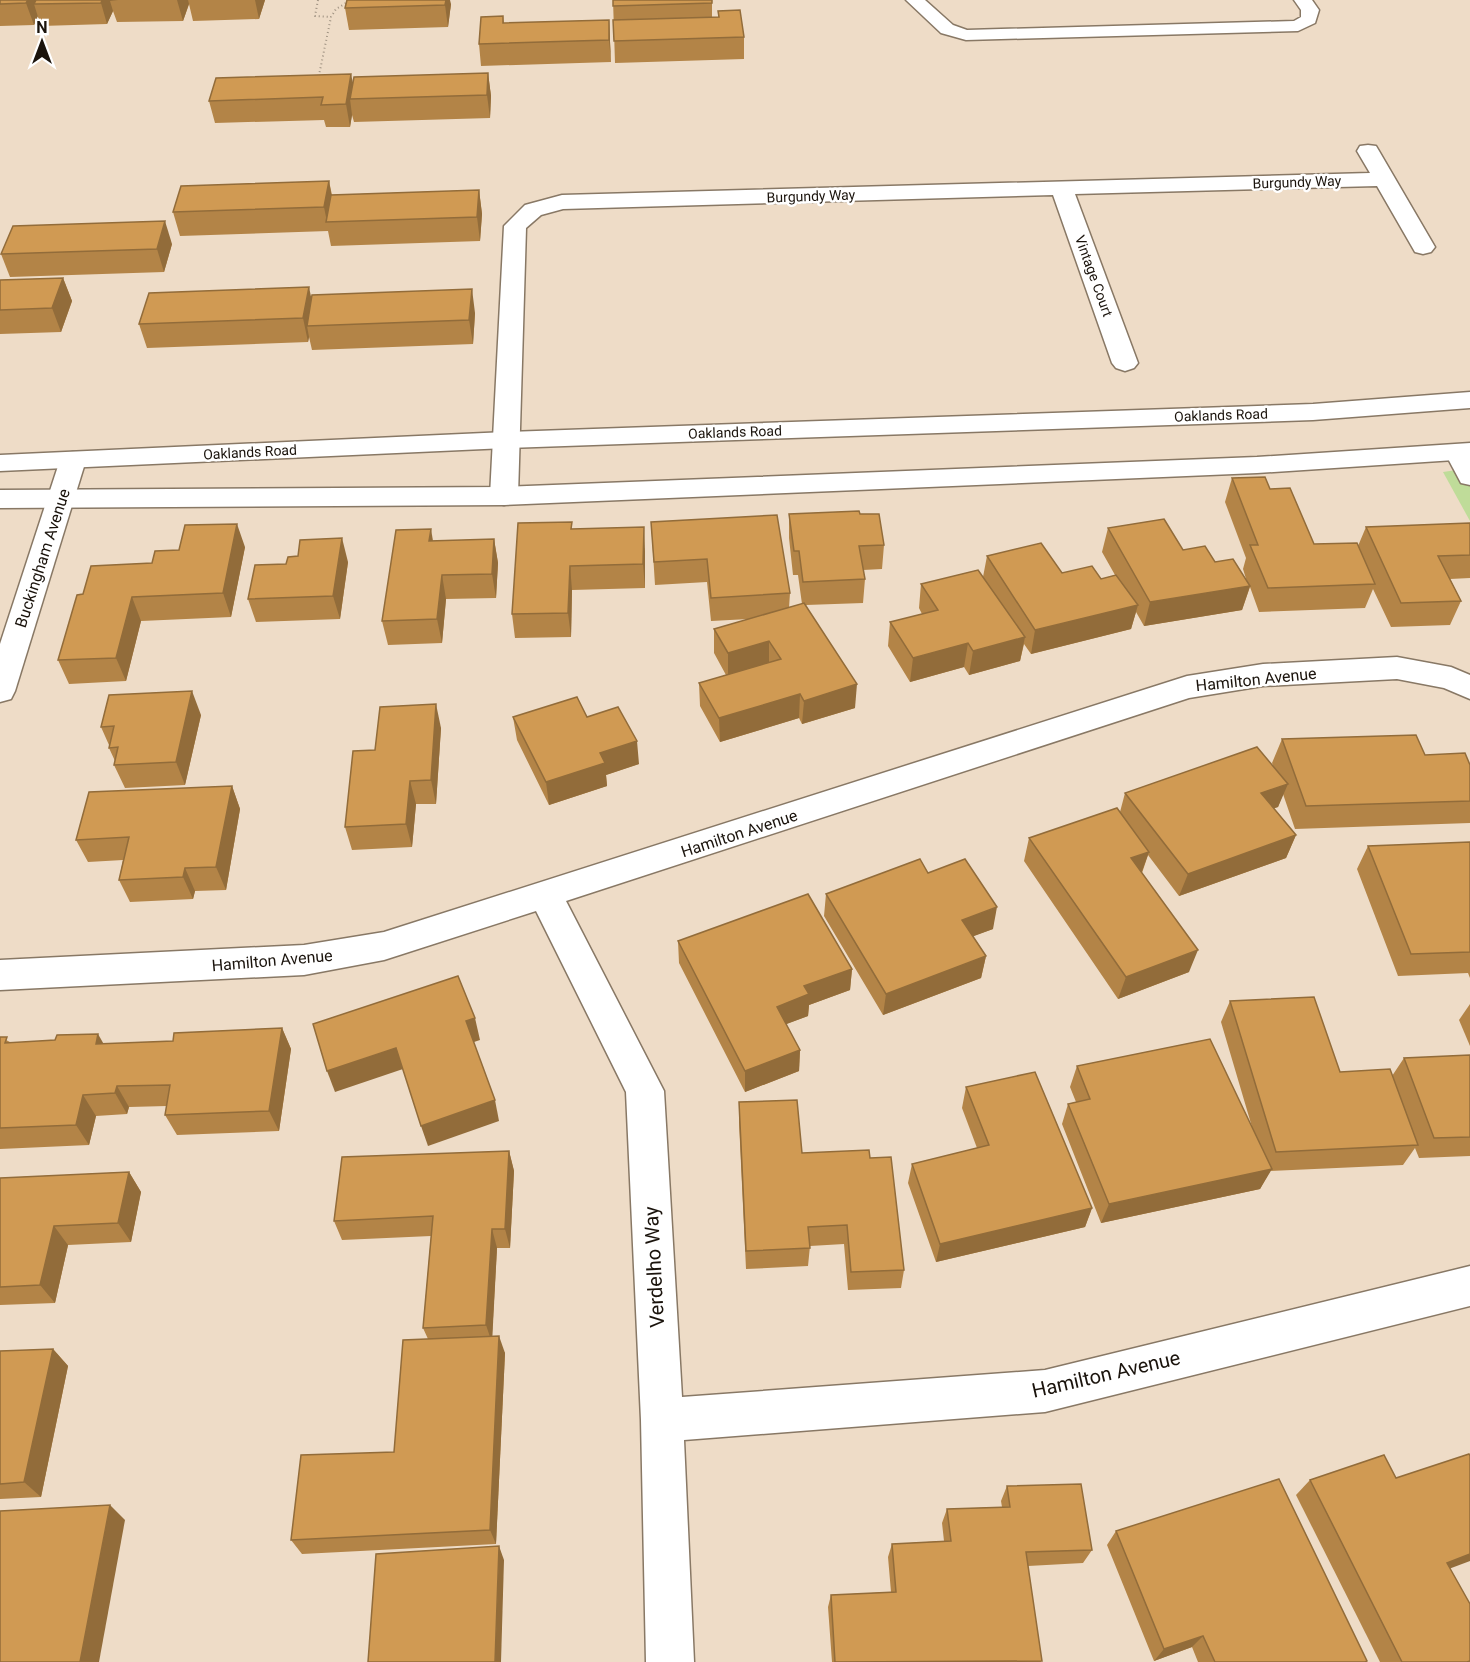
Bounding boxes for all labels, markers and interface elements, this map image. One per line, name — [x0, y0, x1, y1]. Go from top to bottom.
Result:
north arrow — [12, 12, 72, 72]
text: N — [36, 18, 48, 37]
street label: Burgundy Way — [1252, 172, 1342, 192]
street label: Burgundy Way — [766, 186, 856, 206]
street label: Vintage Court — [1072, 233, 1116, 319]
street label: Oaklands Road — [1174, 405, 1268, 425]
street label: Oaklands Road — [688, 422, 782, 442]
street label: Oaklands Road — [203, 442, 297, 462]
street label: Buckingham Avenue — [11, 486, 74, 630]
street label: Hamilton Avenue — [1195, 664, 1317, 695]
street label: Hamilton Avenue — [679, 806, 800, 861]
street label: Hamilton Avenue — [211, 946, 333, 975]
street label: Verdelho Way — [639, 1205, 669, 1328]
street label: Hamilton Avenue — [1029, 1345, 1183, 1403]

